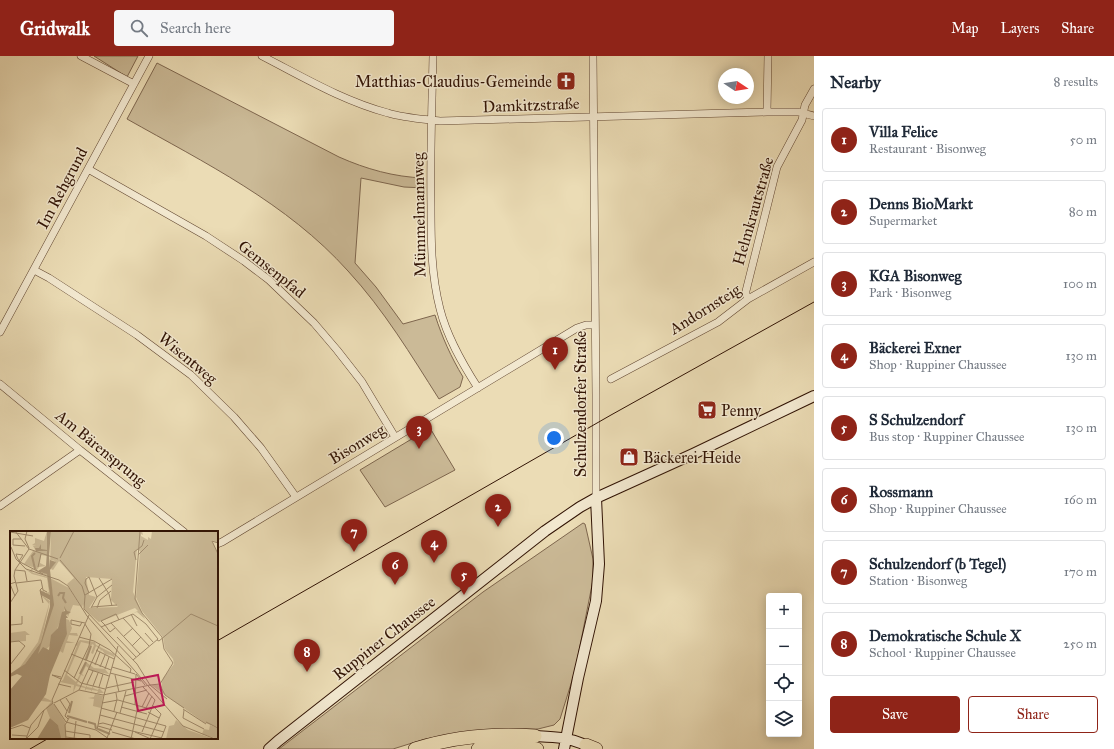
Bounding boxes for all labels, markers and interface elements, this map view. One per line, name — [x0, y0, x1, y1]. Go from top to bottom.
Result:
search box — [114, 10, 394, 46]
text: Gridwalk — [20, 17, 90, 40]
icon: search — [128, 17, 150, 39]
text: Search here — [160, 19, 231, 37]
text: Map — [951, 20, 979, 37]
text: Layers — [1001, 20, 1039, 37]
text: Share — [1061, 20, 1094, 37]
north arrow — [718, 68, 754, 104]
church icon: Matthias-Claudius-Gemeinde — [555, 70, 577, 92]
place label: Matthias-Claudius-Gemeinde — [355, 72, 552, 91]
text: Nearby — [830, 72, 881, 93]
text: 8 results — [1054, 74, 1098, 90]
street label: Damkitzstraße — [482, 94, 580, 116]
text: Villa Felice — [869, 123, 938, 141]
text: 1 — [841, 132, 847, 148]
text: 50 m — [1070, 132, 1097, 148]
text: Restaurant · Bisonweg — [869, 141, 986, 157]
street label: Im Rehgrund — [33, 144, 92, 232]
street label: Mümmelmannweg — [408, 152, 431, 277]
street label: Helmkrautstraße — [728, 154, 778, 267]
text: Denns BioMarkt — [869, 195, 973, 213]
text: 2 — [841, 204, 847, 220]
text: 80 m — [1069, 204, 1097, 220]
text: Supermarket — [869, 213, 937, 229]
street label: Gemsenpfad — [235, 236, 309, 302]
text: KGA Bisonweg — [869, 267, 961, 285]
text: 3 — [841, 276, 847, 292]
text: 100 m — [1063, 276, 1097, 292]
street label: Andornsteig — [665, 279, 745, 340]
text: Park · Bisonweg — [869, 285, 951, 301]
street label: Wisentweg — [154, 328, 222, 389]
street label: Schulzendorfer Straße — [571, 330, 590, 477]
pin: 1 — [542, 337, 568, 370]
text: Bäckerei Exner — [869, 339, 961, 357]
text: 4 — [840, 348, 848, 364]
text: 130 m — [1065, 348, 1097, 364]
text: Shop · Ruppiner Chaussee — [869, 357, 1007, 373]
supermarket icon: Penny — [696, 399, 718, 421]
place label: Penny — [721, 401, 761, 420]
street label: Am Bärensprung — [51, 405, 150, 491]
text: S Schulzendorf — [869, 411, 963, 429]
pin: 3 — [406, 416, 432, 449]
street label: Bisonweg — [326, 420, 389, 469]
text: 5 — [841, 420, 847, 436]
text: 130 m — [1065, 420, 1097, 436]
your location — [544, 428, 564, 448]
text: Bus stop · Ruppiner Chaussee — [869, 429, 1024, 445]
shop icon: Bäckerei Heide — [618, 446, 640, 468]
place label: Bäckerei Heide — [643, 448, 741, 467]
text: Rossmann — [869, 483, 933, 501]
text: 6 — [841, 492, 847, 508]
text: 160 m — [1064, 492, 1097, 508]
pin: 2 — [485, 494, 511, 527]
text: Shop · Ruppiner Chaussee — [869, 501, 1007, 517]
pin: 7 — [341, 519, 367, 552]
pin: 4 — [421, 530, 447, 563]
inset map — [10, 531, 218, 739]
pin: 6 — [382, 552, 408, 585]
text: Schulzendorf (b Tegel) — [869, 555, 1006, 573]
pin: 5 — [451, 562, 477, 595]
text: 7 — [841, 564, 847, 580]
text: 170 m — [1064, 564, 1097, 580]
text: Station · Bisonweg — [869, 573, 967, 589]
street label: Ruppiner Chaussee — [329, 592, 439, 684]
map controls — [766, 593, 802, 737]
button: + — [766, 593, 802, 629]
text: Demokratische Schule X — [869, 627, 1021, 645]
button: − — [766, 629, 802, 665]
text: 8 — [841, 636, 847, 652]
text: 250 m — [1063, 636, 1097, 652]
pin: 8 — [294, 639, 320, 672]
text: School · Ruppiner Chaussee — [869, 645, 1016, 661]
button: locate — [766, 665, 802, 701]
button: Save — [830, 696, 960, 733]
button: Share — [968, 696, 1098, 733]
button: layers — [766, 701, 802, 737]

